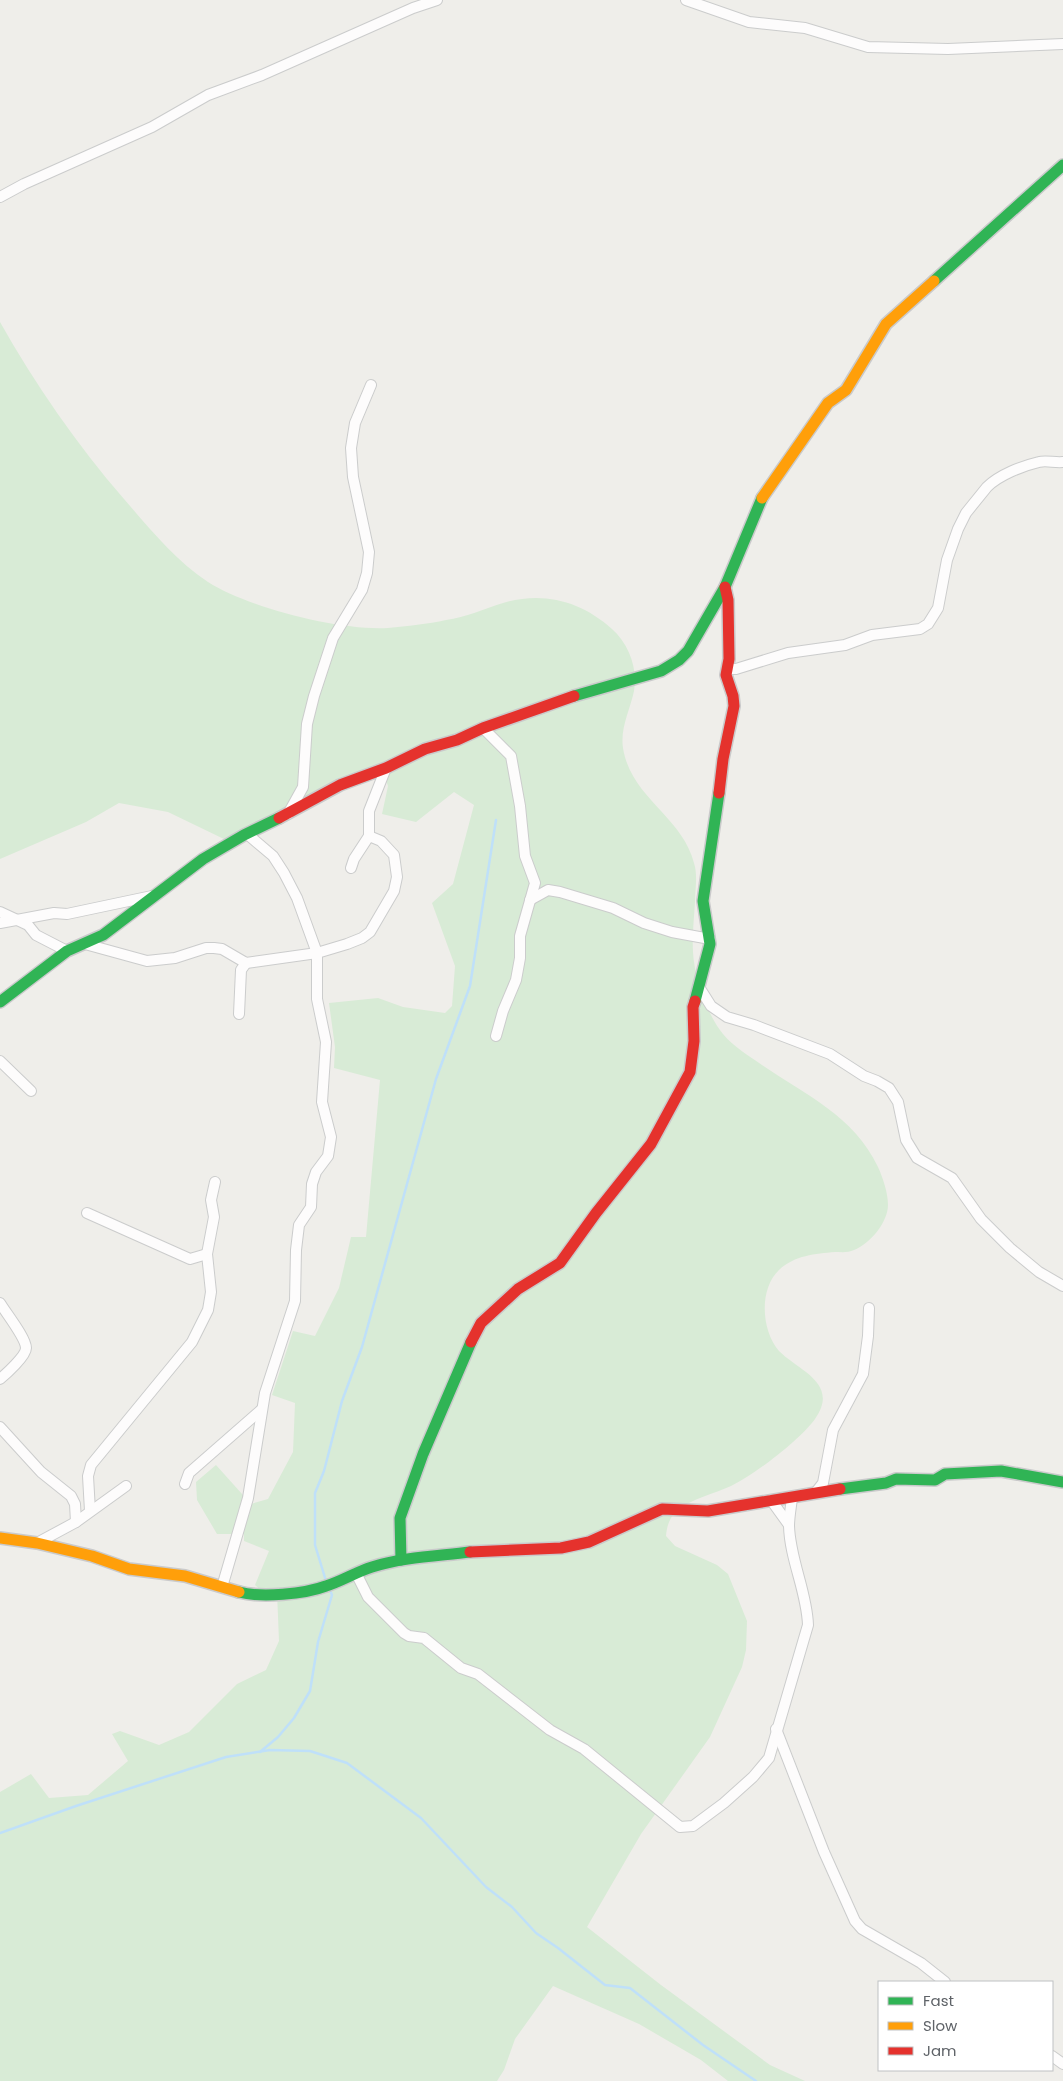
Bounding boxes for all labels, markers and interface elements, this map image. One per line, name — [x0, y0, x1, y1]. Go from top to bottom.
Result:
legend — [878, 1981, 1053, 2071]
text: Fast — [923, 1990, 954, 2011]
text: Slow — [923, 2015, 958, 2036]
text: Jam — [923, 2040, 957, 2061]

